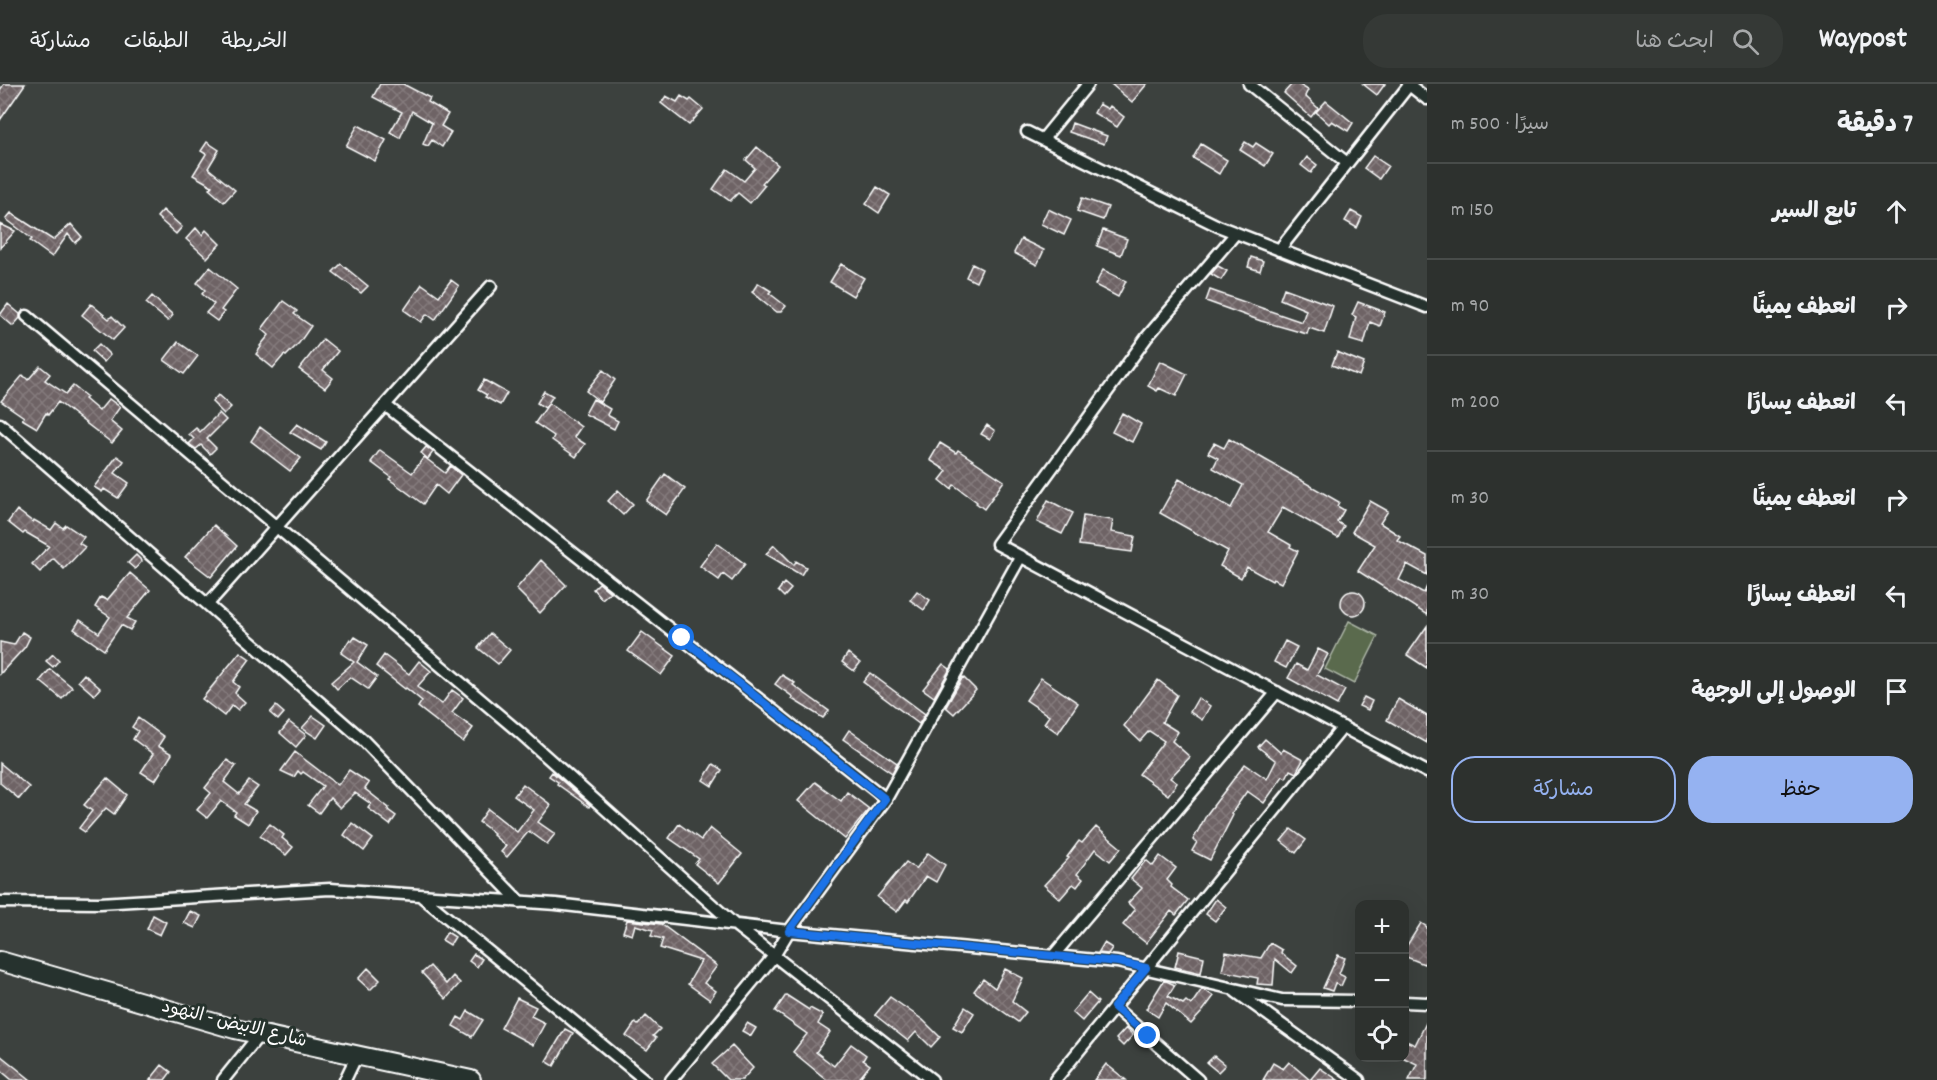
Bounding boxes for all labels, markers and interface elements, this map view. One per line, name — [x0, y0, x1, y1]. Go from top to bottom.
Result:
search box — [1363, 14, 1783, 68]
text: Waypost — [1819, 21, 1907, 61]
icon: search — [1729, 25, 1762, 58]
text: ابحث هنا — [1635, 27, 1714, 58]
text: مشاركة — [30, 28, 91, 58]
text: الطبقات — [124, 28, 189, 58]
text: الخريطة — [222, 28, 287, 58]
text: 7 دقيقة — [1837, 107, 1913, 144]
text: سيرًا · 500 m — [1451, 111, 1549, 139]
icon: ahead — [1880, 195, 1913, 228]
text: 150 m — [1451, 197, 1494, 225]
text: تابع السير — [1773, 197, 1856, 228]
icon: right — [1880, 291, 1913, 324]
text: 90 m — [1451, 293, 1489, 321]
text: انعطف يمينًا — [1753, 293, 1856, 324]
icon: left — [1880, 387, 1913, 420]
text: 200 m — [1451, 389, 1500, 417]
text: انعطف يسارًا — [1747, 389, 1856, 420]
icon: right — [1880, 483, 1913, 516]
text: 30 m — [1451, 485, 1489, 513]
text: انعطف يمينًا — [1753, 485, 1856, 516]
icon: left — [1880, 579, 1913, 612]
text: 30 m — [1451, 581, 1489, 609]
text: انعطف يسارًا — [1747, 581, 1856, 612]
route start — [668, 624, 694, 650]
icon: arrive — [1880, 675, 1913, 708]
text: الوصول إلى الوجهة — [1691, 677, 1856, 708]
button: مشاركة — [1451, 756, 1676, 823]
button: حفظ — [1688, 756, 1913, 823]
map controls — [1355, 900, 1409, 1062]
button: + — [1355, 900, 1409, 954]
button: − — [1355, 954, 1409, 1008]
street label: شارع الابيض - النهود — [159, 995, 309, 1055]
button: locate — [1355, 1008, 1409, 1062]
route end — [1134, 1022, 1160, 1048]

